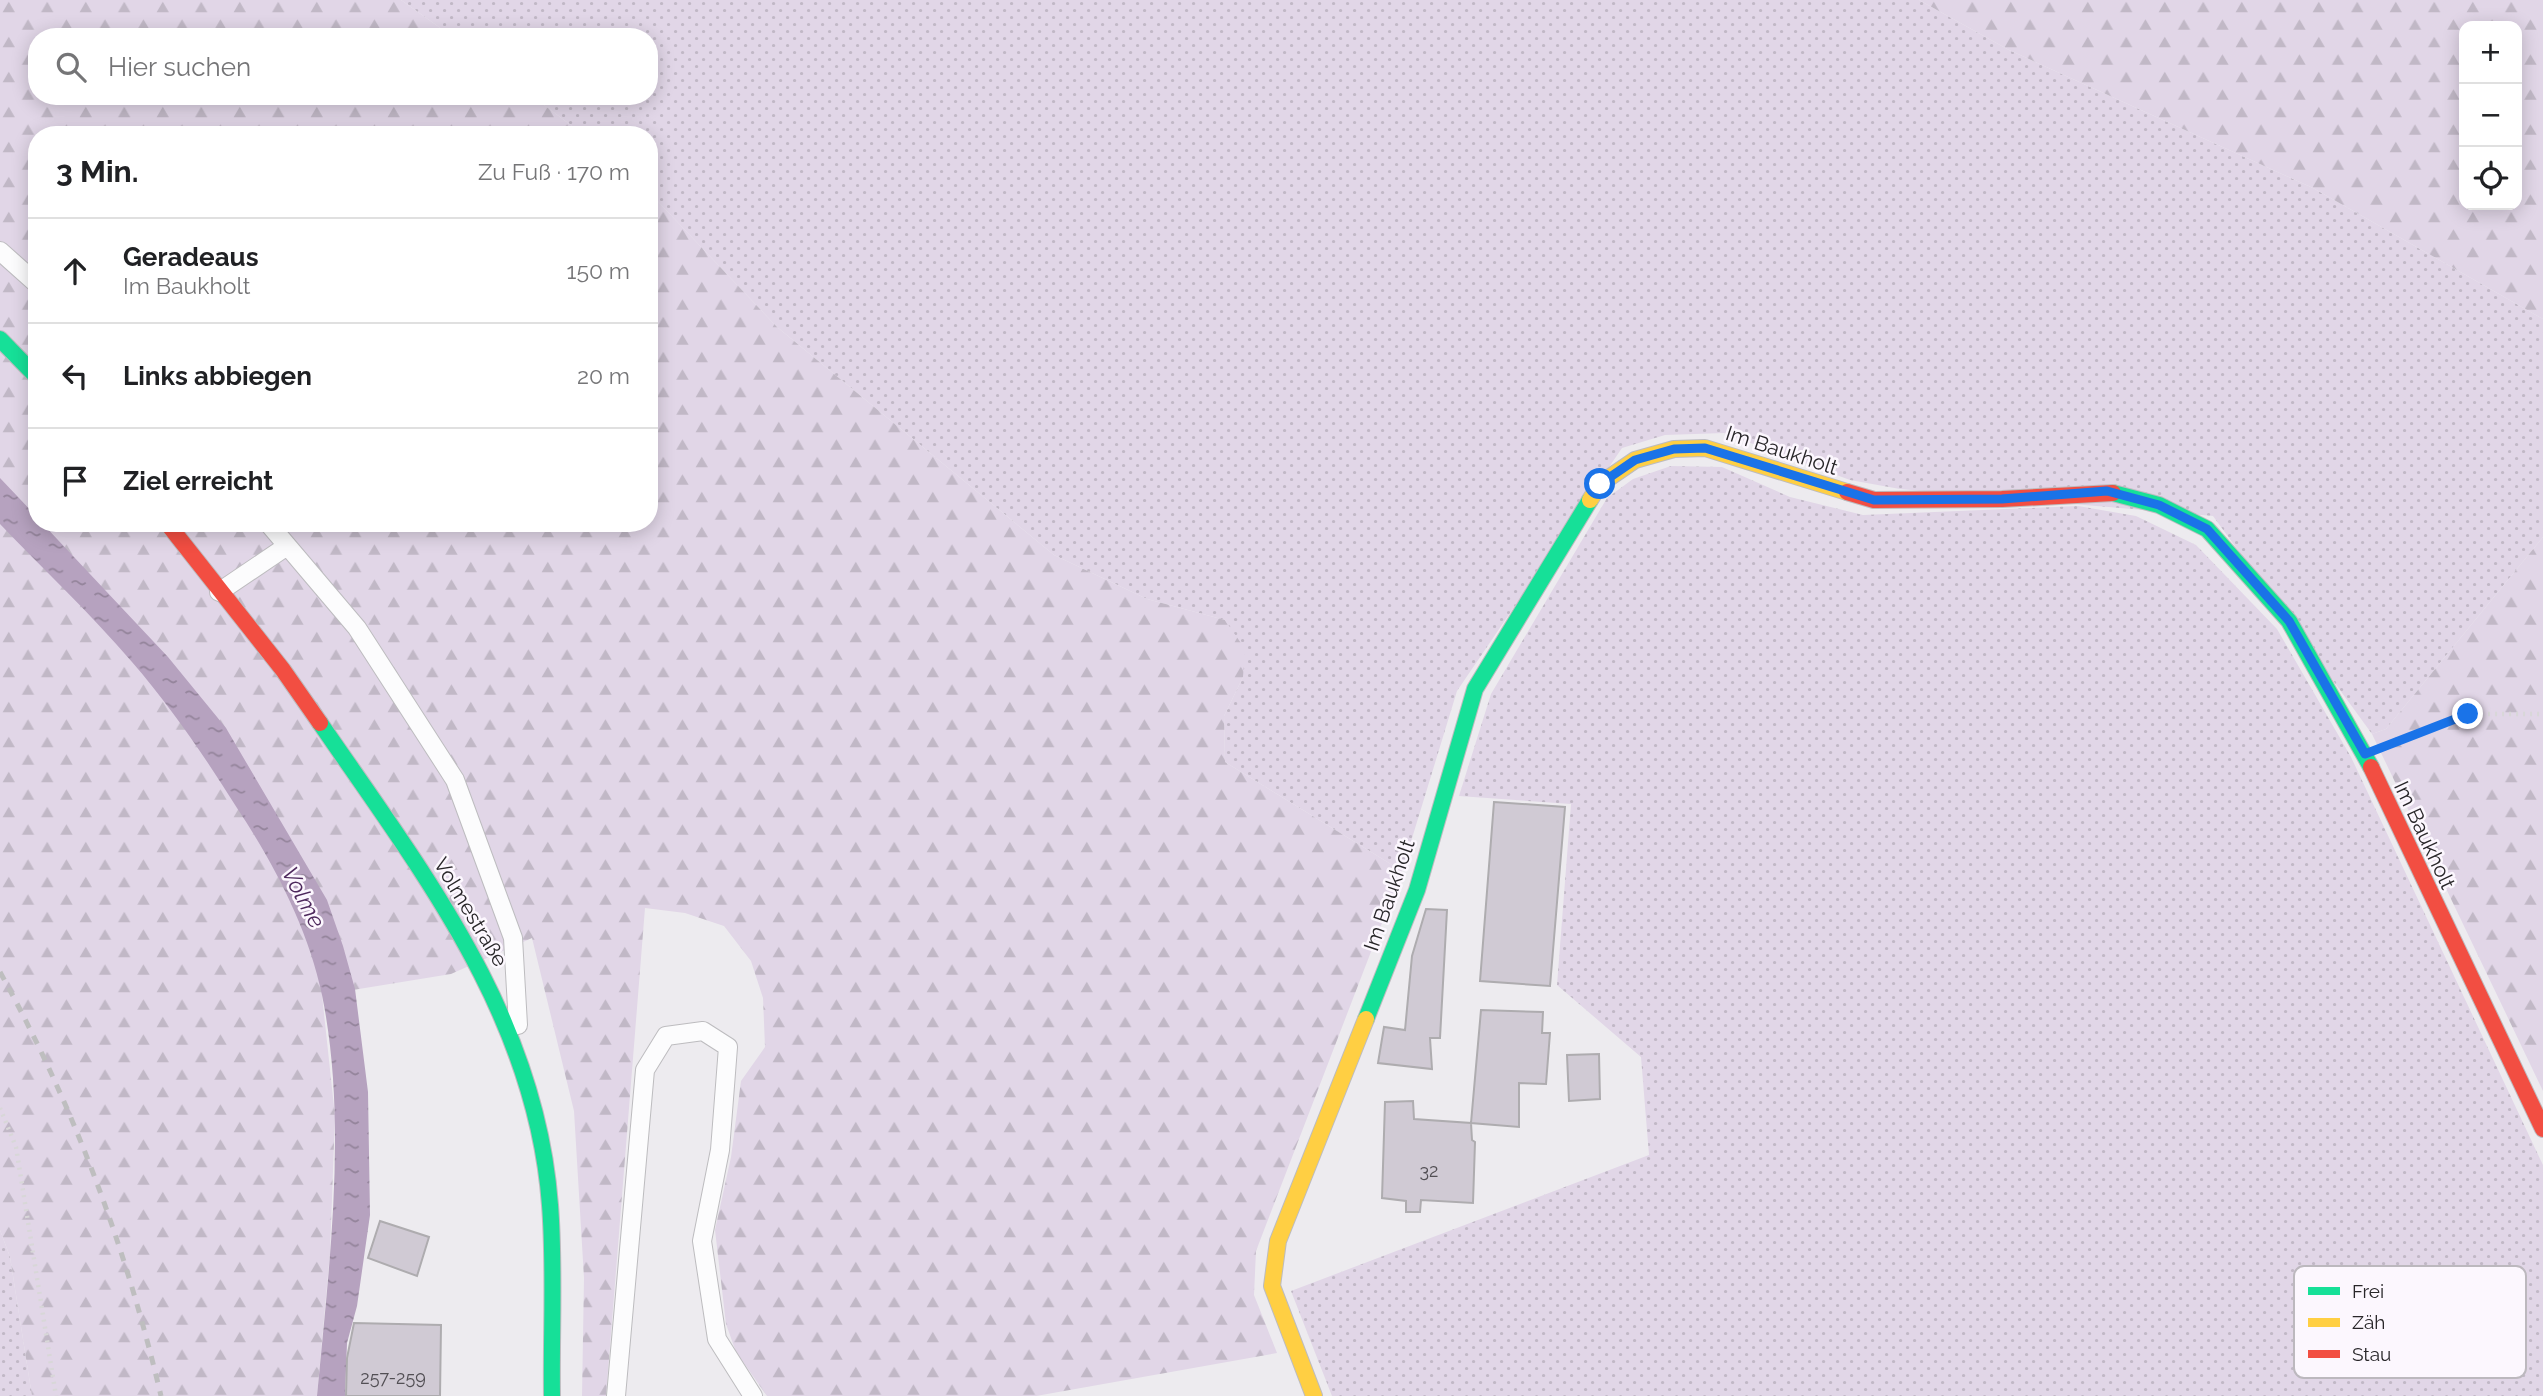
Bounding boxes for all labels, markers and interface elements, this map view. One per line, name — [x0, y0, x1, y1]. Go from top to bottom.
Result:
map controls — [2459, 21, 2522, 210]
button: + — [2459, 21, 2522, 84]
search box — [28, 28, 658, 105]
icon: search — [52, 48, 90, 86]
text: Hier suchen — [108, 52, 251, 82]
button: − — [2459, 84, 2522, 147]
button: locate — [2459, 147, 2522, 210]
text: 3 Min. — [56, 154, 138, 189]
text: Zu Fuß · 170 m — [478, 158, 630, 185]
text: Geradeaus — [123, 242, 259, 272]
icon: ahead — [56, 252, 94, 290]
text: 150 m — [567, 257, 630, 284]
text: Im Baukholt — [123, 272, 250, 299]
icon: left — [56, 357, 94, 395]
text: Links abbiegen — [123, 361, 312, 391]
text: 20 m — [577, 362, 630, 389]
street label: Im Baukholt — [1723, 420, 1841, 480]
icon: arrive — [56, 462, 94, 500]
text: Ziel erreicht — [123, 466, 273, 496]
route start — [1584, 468, 1615, 499]
route end — [2452, 698, 2483, 729]
street label: Im Baukholt — [2389, 777, 2461, 893]
street label: Im Baukholt — [1358, 836, 1420, 954]
street label: Volmestraße — [429, 853, 513, 971]
water label: Volme — [277, 862, 331, 932]
house number: 32 — [1420, 1160, 1439, 1181]
legend — [2294, 1266, 2526, 1378]
text: Frei — [2352, 1280, 2384, 1302]
text: Zäh — [2352, 1311, 2385, 1333]
text: Stau — [2352, 1343, 2391, 1365]
house number: 257-259 — [360, 1367, 426, 1388]

